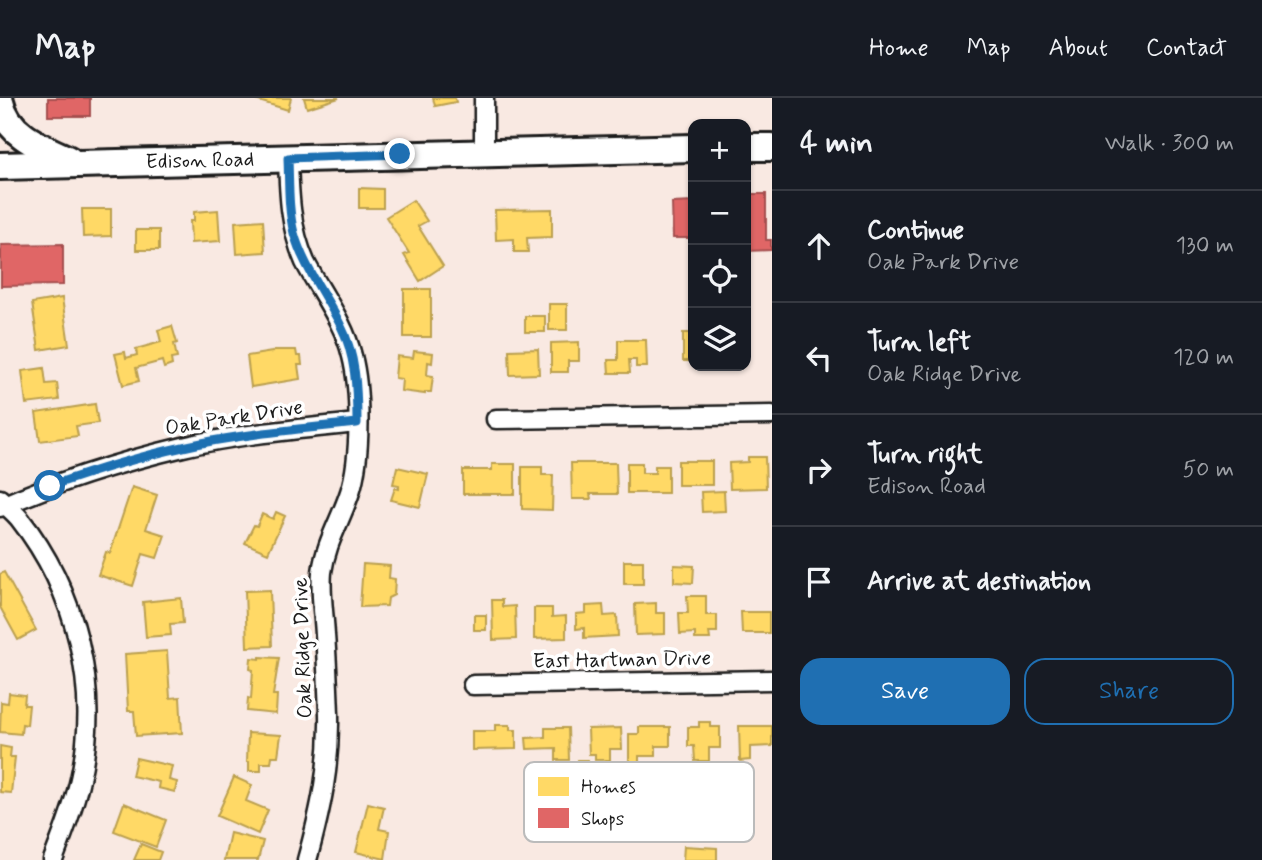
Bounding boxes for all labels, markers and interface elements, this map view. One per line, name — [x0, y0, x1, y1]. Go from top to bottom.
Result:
text: Map — [35, 26, 95, 70]
text: Home — [869, 33, 929, 64]
text: Map — [967, 33, 1011, 64]
text: About — [1049, 33, 1108, 64]
text: Contact — [1146, 33, 1227, 64]
map controls — [688, 119, 751, 371]
button: + — [688, 119, 751, 182]
text: 4 min — [800, 124, 873, 163]
text: Walk · 300 m — [1105, 129, 1234, 159]
route end — [384, 138, 415, 169]
street label: Edison Road — [145, 145, 255, 176]
button: − — [688, 182, 751, 245]
text: Continue — [867, 214, 964, 248]
icon: ahead — [800, 227, 838, 265]
text: 130 m — [1176, 231, 1234, 261]
button: locate — [688, 245, 751, 308]
text: Oak Park Drive — [867, 248, 1019, 278]
button: layers — [688, 308, 751, 371]
text: Turn left — [867, 326, 971, 360]
icon: left — [800, 339, 838, 377]
text: 120 m — [1173, 343, 1234, 373]
text: Oak Ridge Drive — [867, 360, 1021, 390]
street label: Oak Park Drive — [163, 393, 305, 443]
text: Turn right — [867, 438, 983, 472]
icon: right — [800, 451, 838, 489]
text: 50 m — [1183, 455, 1234, 485]
route start — [34, 470, 65, 501]
text: Edison Road — [867, 472, 986, 502]
icon: arrive — [800, 563, 838, 601]
text: Arrive at destination — [867, 565, 1091, 599]
street label: Oak Ridge Drive — [287, 577, 319, 719]
street label: East Hartman Drive — [533, 644, 711, 676]
button: Save — [800, 658, 1010, 725]
button: Share — [1024, 658, 1234, 725]
legend — [524, 762, 754, 842]
text: Homes — [581, 775, 636, 800]
text: Shops — [581, 807, 624, 832]

